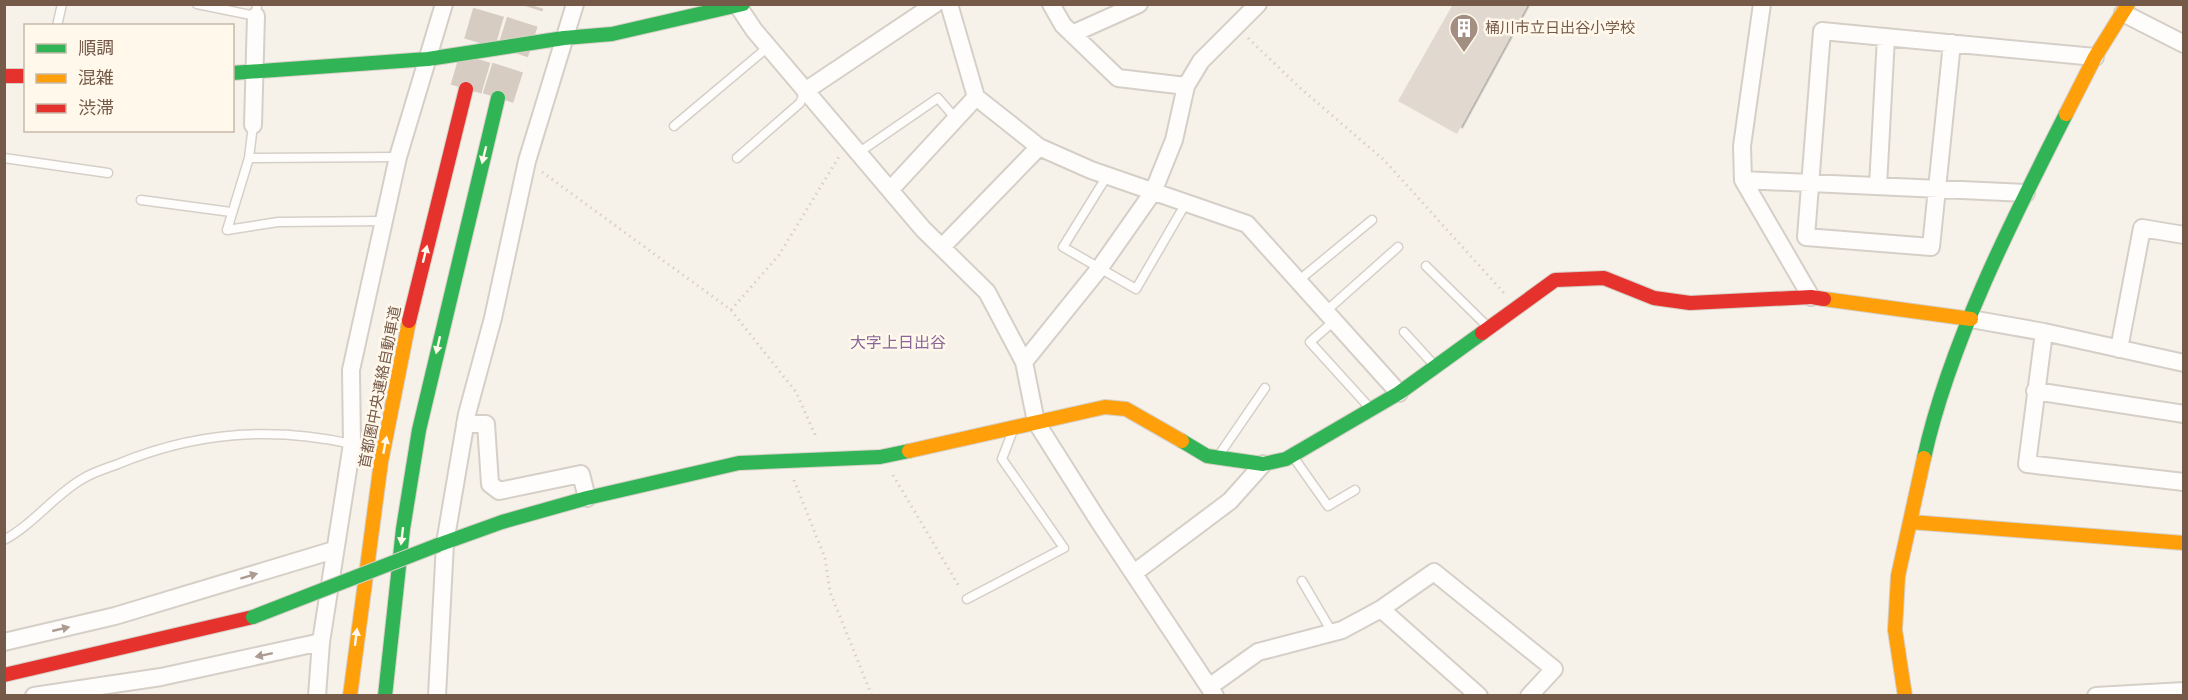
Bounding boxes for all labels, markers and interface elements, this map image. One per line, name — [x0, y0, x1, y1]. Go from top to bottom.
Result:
building icon: 桶川市立日出谷小学校 — [1448, 12, 1480, 54]
place label: 桶川市立日出谷小学校 — [1485, 18, 1635, 37]
legend — [24, 24, 234, 132]
text: 順調 — [78, 37, 114, 58]
text: 混雑 — [78, 67, 114, 88]
text: 渋滞 — [78, 97, 114, 118]
one-way arrow — [478, 146, 488, 164]
one-way arrow — [420, 244, 430, 263]
street label: 首都圏中央連絡自動車道 — [354, 304, 405, 470]
district label: 大字上日出谷 — [850, 332, 946, 352]
one-way arrow — [433, 336, 443, 354]
one-way arrow — [381, 435, 390, 454]
one-way arrow — [397, 527, 407, 546]
one-way arrow — [240, 571, 258, 580]
one-way arrow — [52, 623, 71, 633]
one-way arrow — [351, 628, 361, 647]
one-way arrow — [255, 650, 273, 660]

